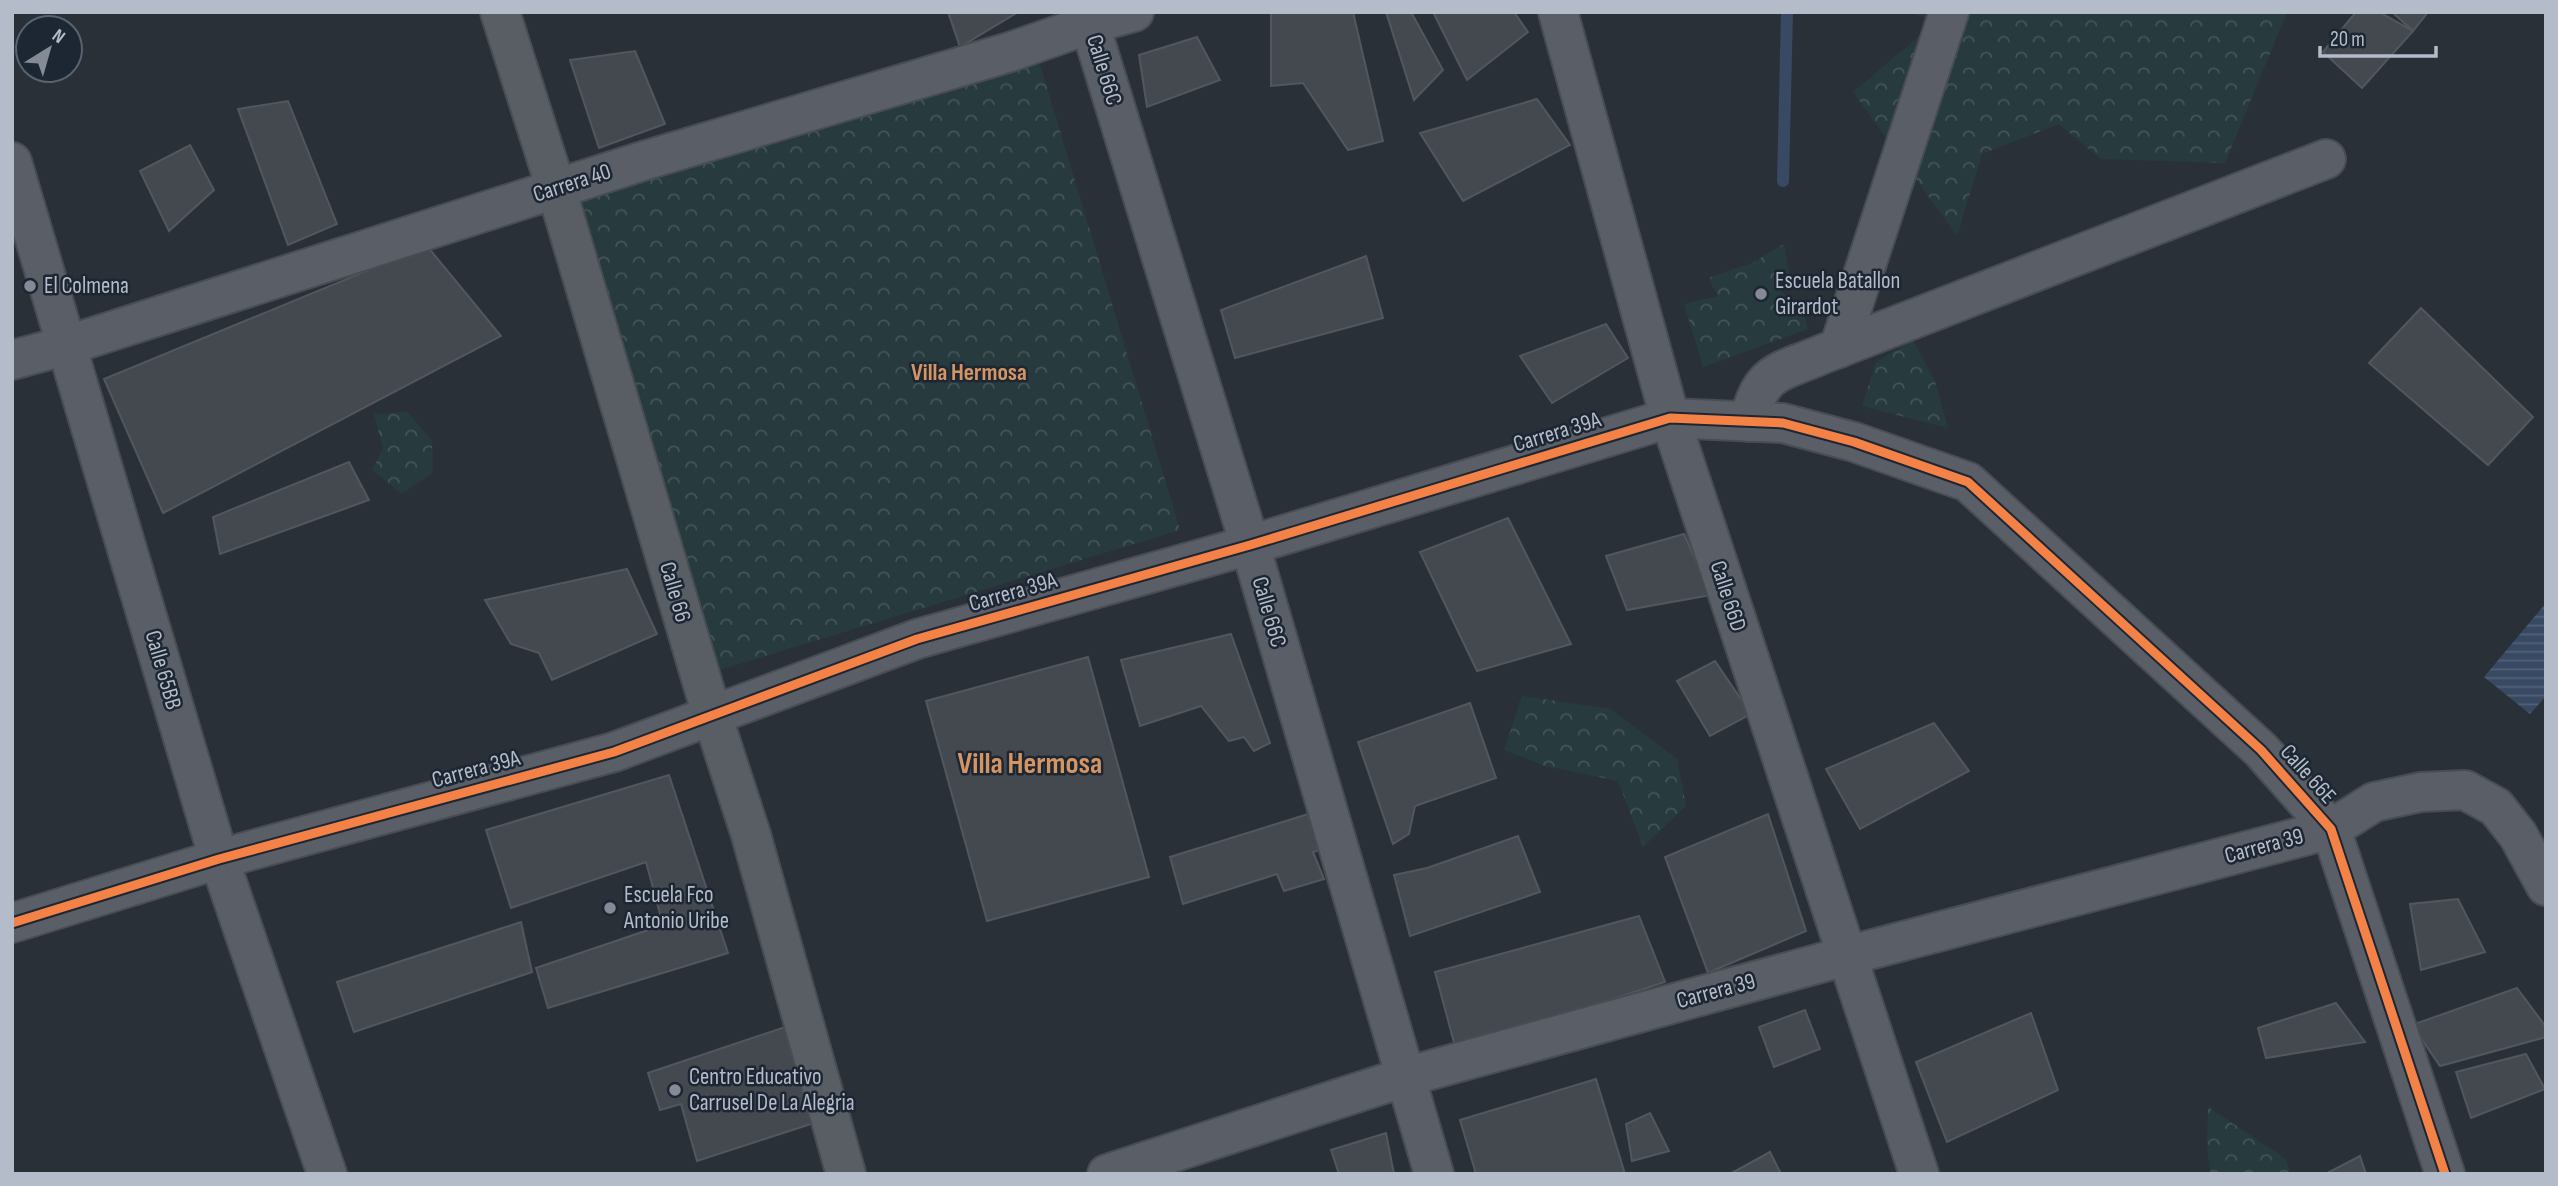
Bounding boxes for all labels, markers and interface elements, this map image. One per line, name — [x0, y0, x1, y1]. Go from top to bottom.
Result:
north arrow — [14, 14, 84, 84]
scale bar — [2320, 14, 2436, 58]
text: N — [47, 24, 69, 49]
text: 20 m — [2330, 27, 2365, 52]
street label: Calle 66C — [1080, 31, 1128, 109]
street label: Carrera 40 — [529, 157, 615, 209]
place label: Escuela Batallon Girardot — [1775, 267, 1900, 321]
place label: El Colmena — [44, 272, 129, 300]
marker: El Colmena — [22, 278, 38, 294]
marker: Escuela Batallon Girardot — [1753, 286, 1769, 302]
district label: Villa Hermosa — [911, 358, 1027, 387]
street label: Carrera 39A — [1510, 405, 1604, 459]
street label: Calle 66D — [1703, 557, 1753, 635]
street label: Calle 66 — [653, 559, 697, 625]
street label: Carrera 39A — [966, 566, 1060, 618]
street label: Calle 66C — [1246, 573, 1292, 651]
street label: Calle 65BB — [138, 627, 188, 713]
street label: Calle 66E — [2274, 738, 2342, 810]
street label: Carrera 39A — [429, 744, 523, 794]
district label: Villa Hermosa — [958, 746, 1102, 782]
street label: Carrera 39 — [2222, 822, 2306, 870]
place label: Escuela Fco Antonio Uribe — [623, 881, 729, 935]
marker: Escuela Fco Antonio Uribe — [602, 900, 618, 916]
street label: Carrera 39 — [1674, 967, 1758, 1015]
place label: Centro Educativo Carrusel De La Alegria — [689, 1063, 855, 1117]
marker: Centro Educativo Carrusel De La Alegria — [667, 1082, 683, 1098]

